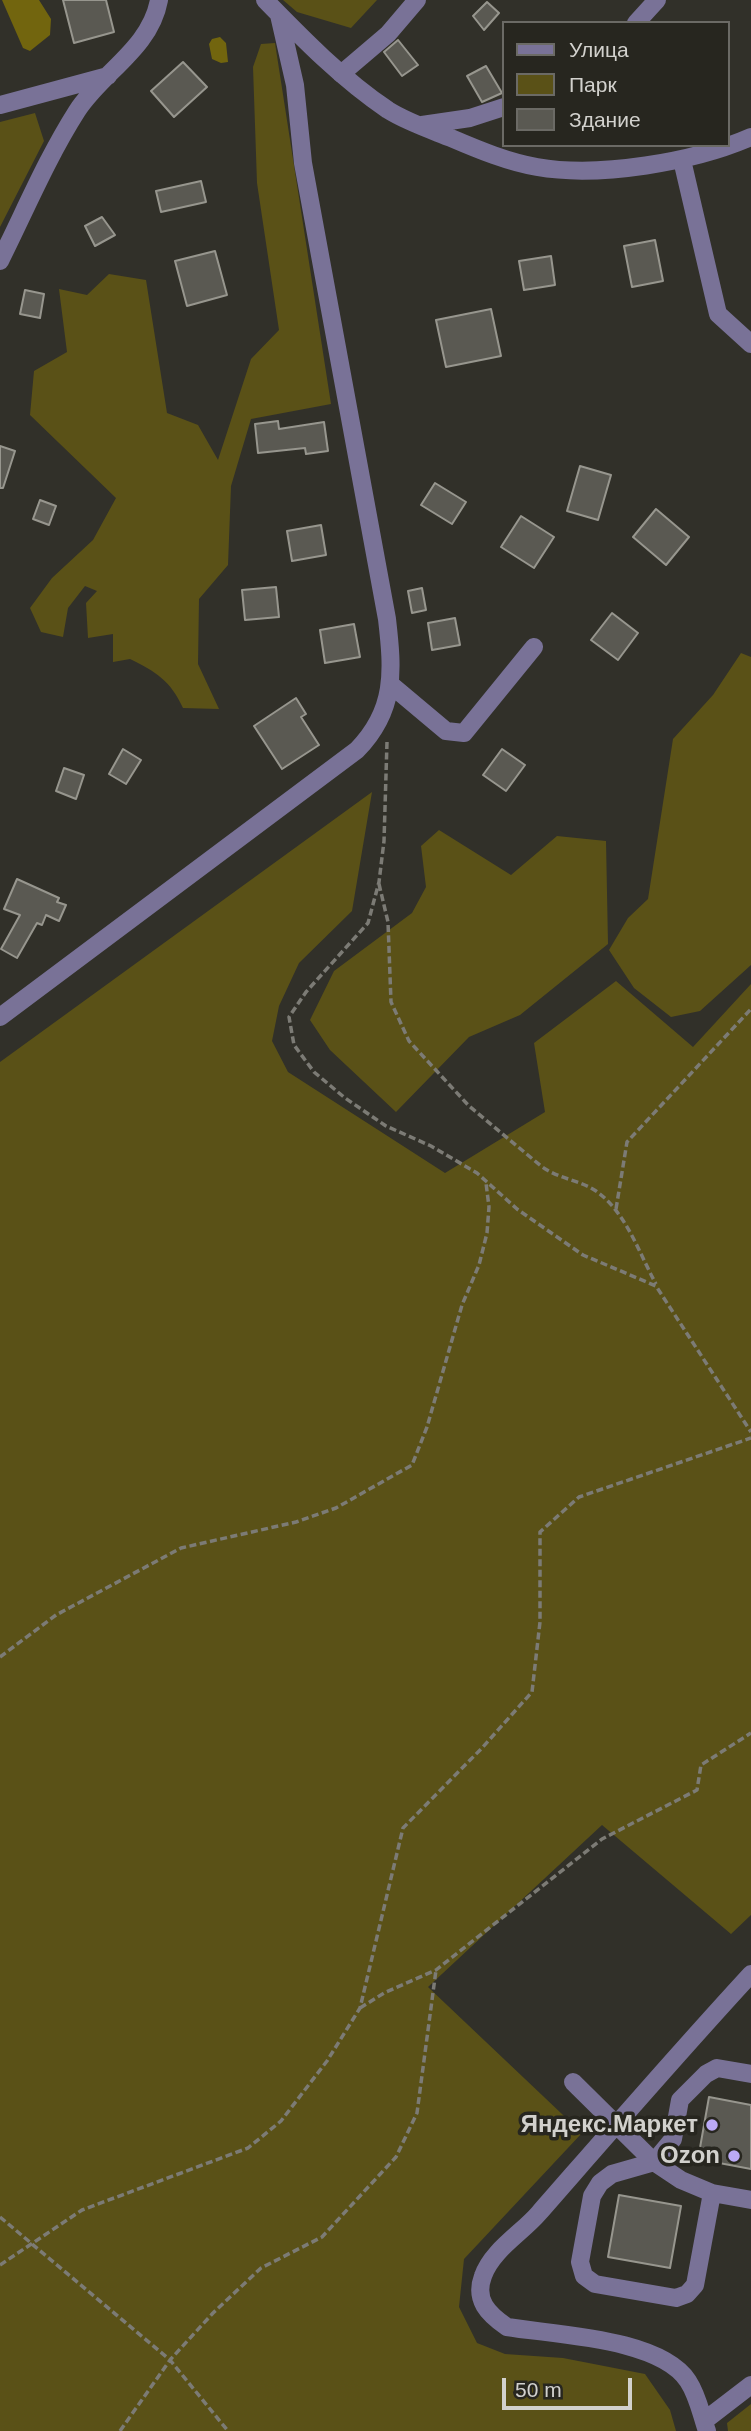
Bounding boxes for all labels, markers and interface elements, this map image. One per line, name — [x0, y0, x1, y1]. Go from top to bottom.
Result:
legend — [503, 21, 730, 147]
text: Улица — [569, 38, 629, 61]
text: Парк — [569, 73, 617, 96]
text: Здание — [569, 108, 641, 131]
place label: Яндекс.Маркет — [521, 2111, 698, 2139]
marker: Яндекс.Маркет — [704, 2117, 720, 2133]
place label: Ozon — [660, 2142, 720, 2170]
marker: Ozon — [726, 2148, 742, 2164]
scale bar — [506, 2364, 636, 2408]
text: 50 m — [515, 2378, 562, 2401]

